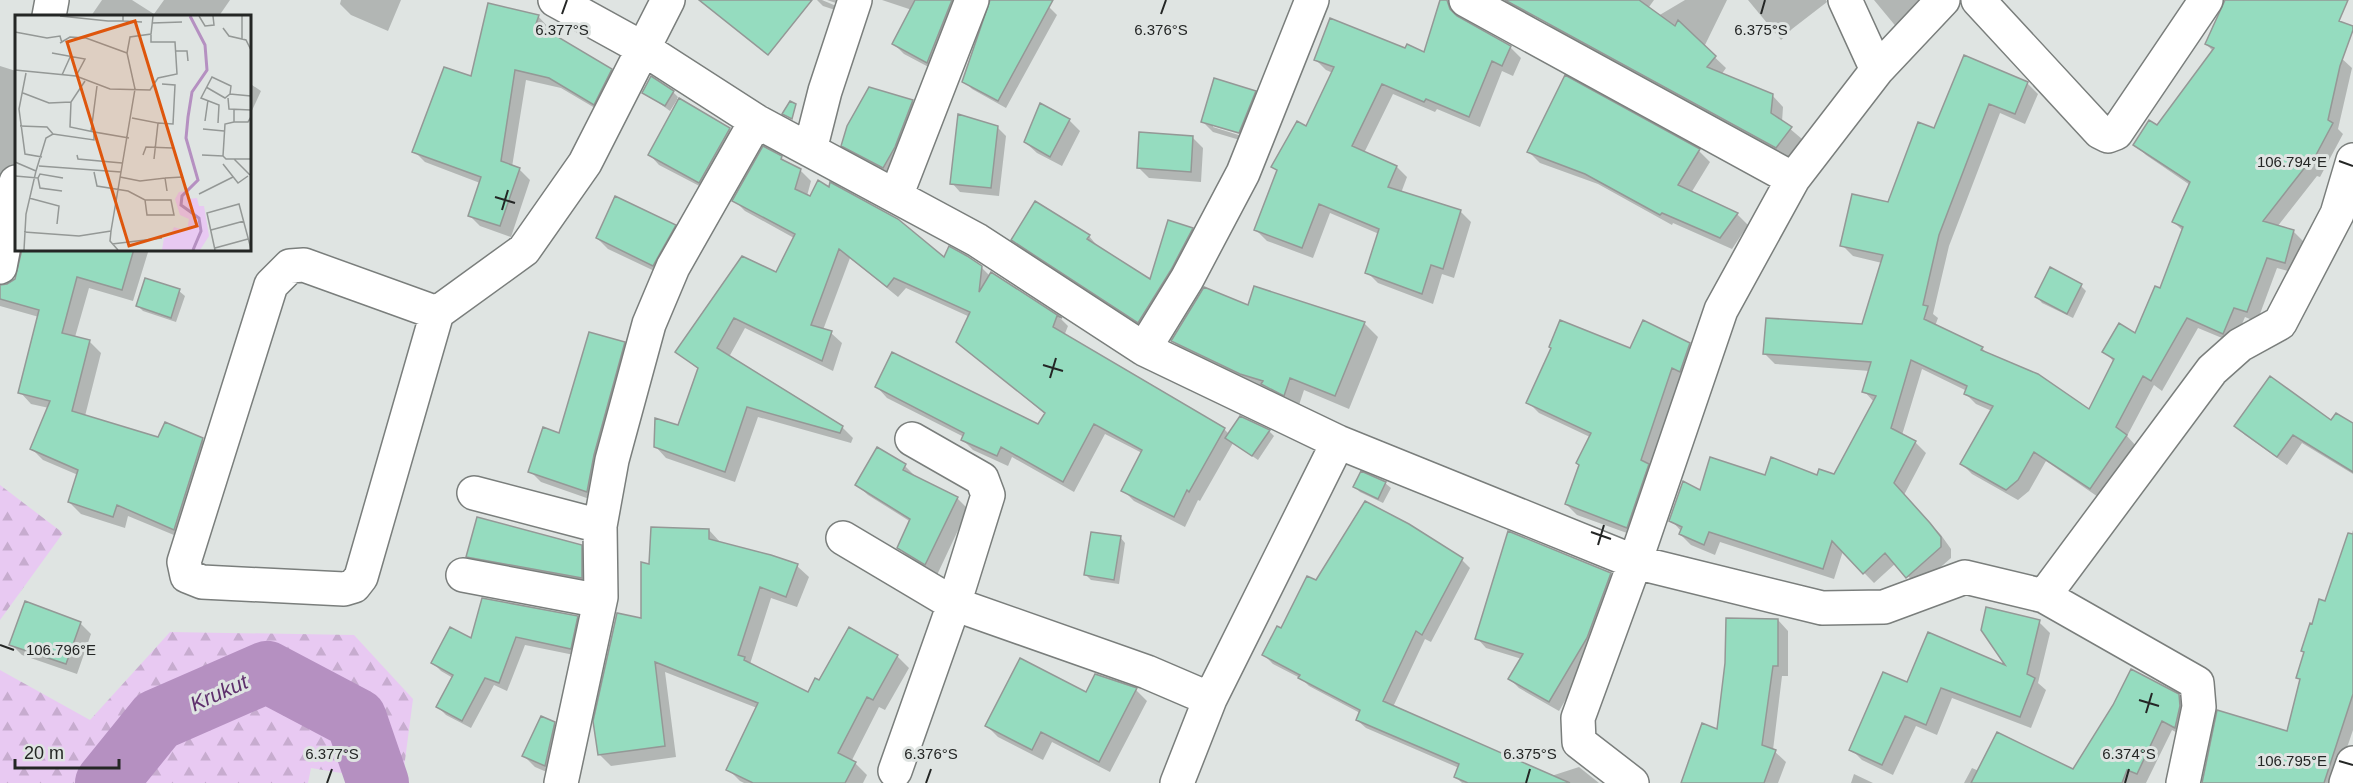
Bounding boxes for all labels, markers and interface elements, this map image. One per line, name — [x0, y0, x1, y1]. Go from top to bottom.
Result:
inset map — [15, 15, 250, 250]
text: 6.377°S — [535, 21, 589, 38]
text: 6.376°S — [1134, 21, 1188, 38]
text: 6.375°S — [1734, 21, 1788, 38]
text: 106.794°E — [2257, 153, 2327, 170]
text: 106.796°E — [26, 641, 96, 658]
water label: Krukut — [186, 669, 252, 715]
scale bar — [15, 732, 118, 770]
text: 20 m — [24, 743, 64, 763]
text: 6.377°S — [305, 745, 359, 762]
text: 6.376°S — [904, 745, 958, 762]
text: 6.375°S — [1503, 745, 1557, 762]
text: 6.374°S — [2102, 745, 2156, 762]
text: 106.795°E — [2257, 752, 2327, 769]

